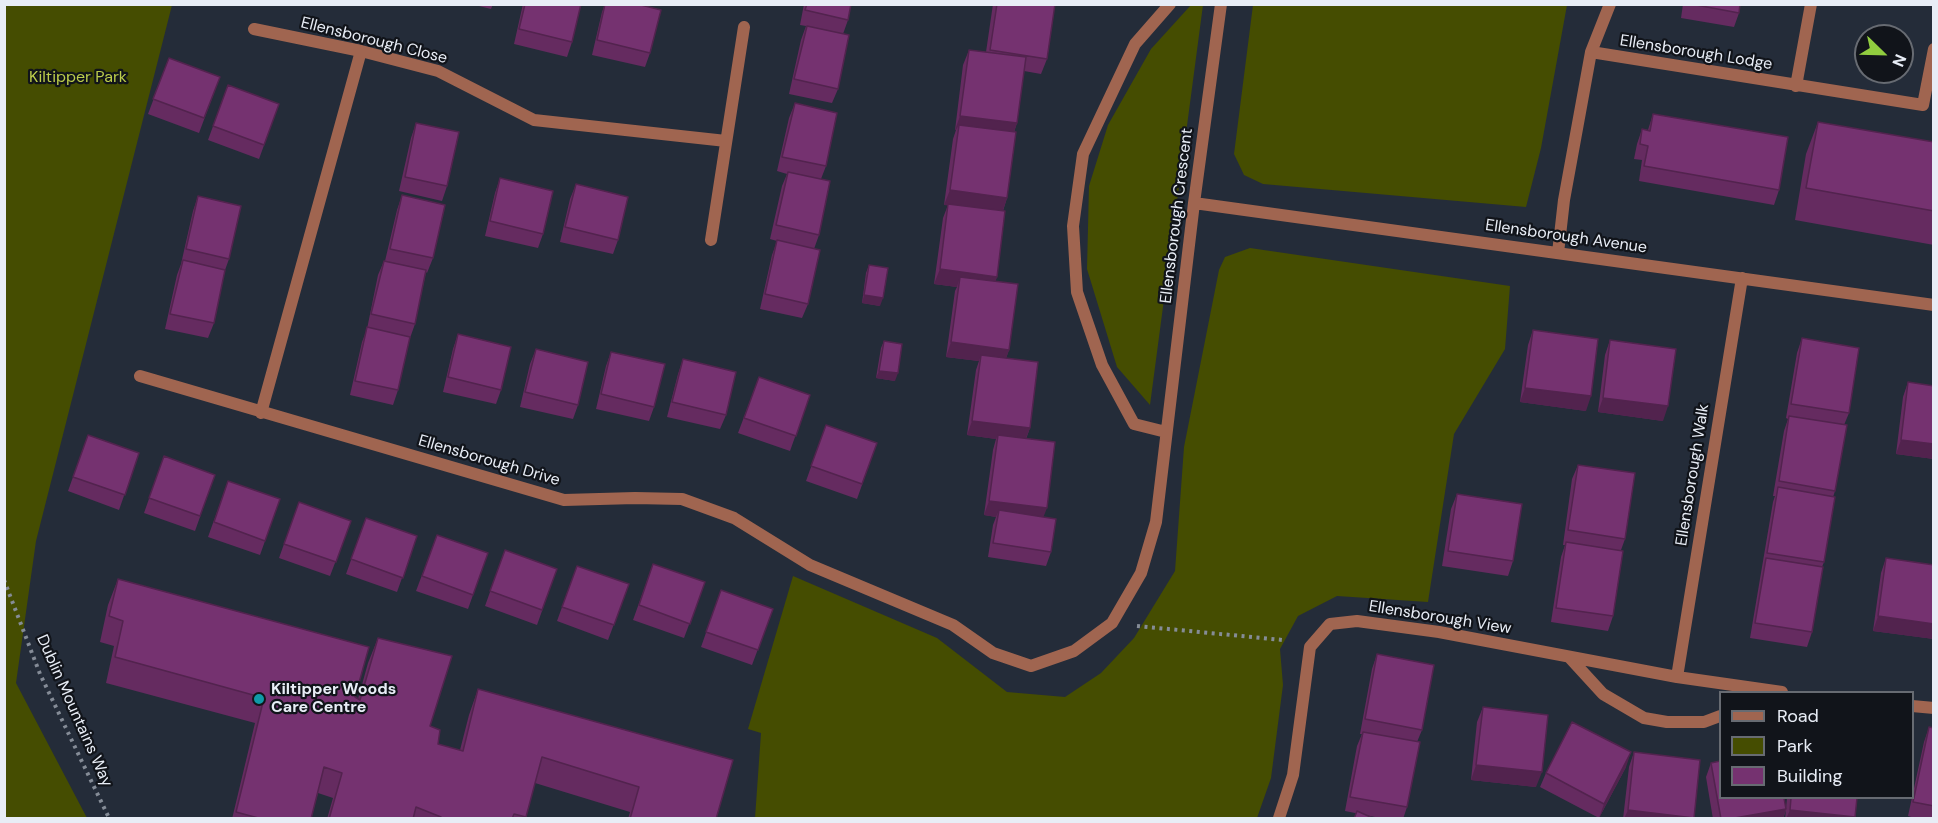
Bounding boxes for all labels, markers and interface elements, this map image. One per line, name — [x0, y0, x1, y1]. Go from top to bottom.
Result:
street label: Ellensborough Close — [299, 14, 449, 68]
north arrow — [1854, 24, 1914, 84]
street label: Ellensborough Lodge — [1618, 31, 1774, 75]
text: N — [1887, 51, 1911, 70]
park label: Kiltipper Park — [29, 68, 127, 88]
street label: Ellensborough Crescent — [1157, 127, 1197, 305]
street label: Ellensborough Avenue — [1484, 216, 1648, 258]
street label: Ellensborough Walk — [1672, 403, 1714, 547]
street label: Ellensborough Drive — [416, 432, 562, 490]
street label: Ellensborough View — [1367, 597, 1513, 639]
street label: Dublin Mountains Way — [32, 632, 116, 790]
place label: Kiltipper Woods Care Centre — [271, 680, 396, 718]
legend — [1719, 691, 1914, 799]
marker: Kiltipper Woods Care Centre — [252, 692, 266, 706]
text: Road — [1777, 704, 1819, 728]
text: Park — [1777, 734, 1813, 758]
text: Building — [1777, 764, 1842, 788]

